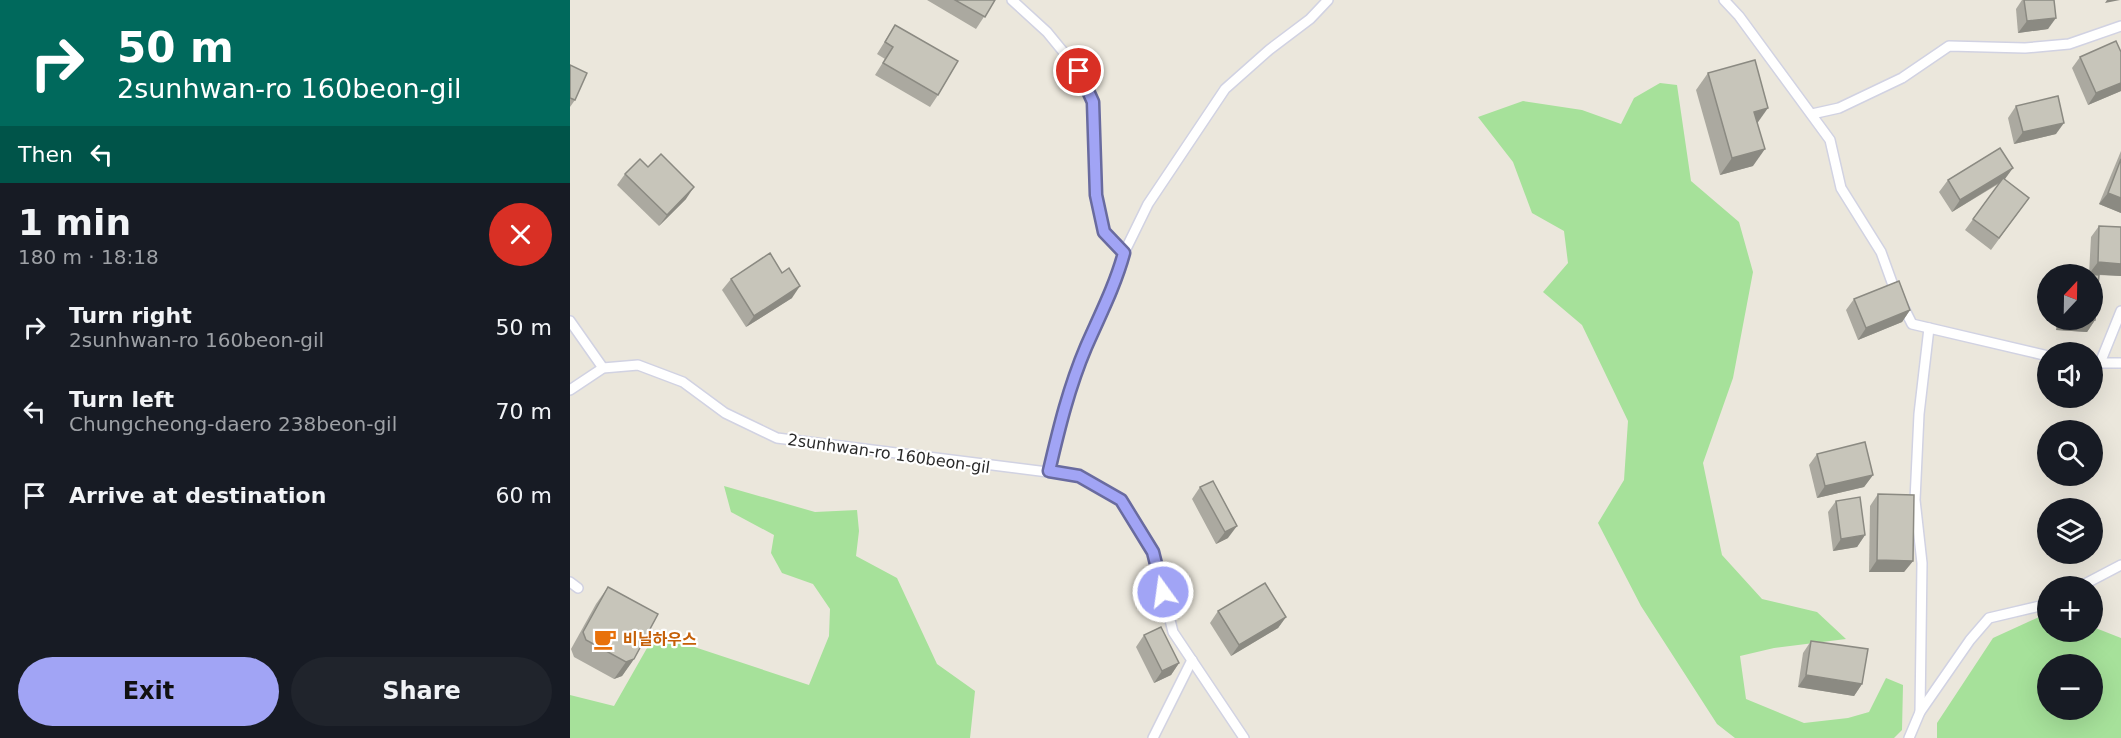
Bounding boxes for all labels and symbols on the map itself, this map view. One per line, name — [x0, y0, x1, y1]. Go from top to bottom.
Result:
pin — [1053, 45, 1104, 96]
north arrow — [2037, 264, 2103, 330]
street label: 2sunhwan-ro 160beon-gil — [787, 430, 991, 477]
position arrow — [1131, 560, 1195, 624]
cafe icon: 비닐하우스 — [592, 626, 618, 652]
place label: 비닐하우스 — [623, 630, 697, 649]

